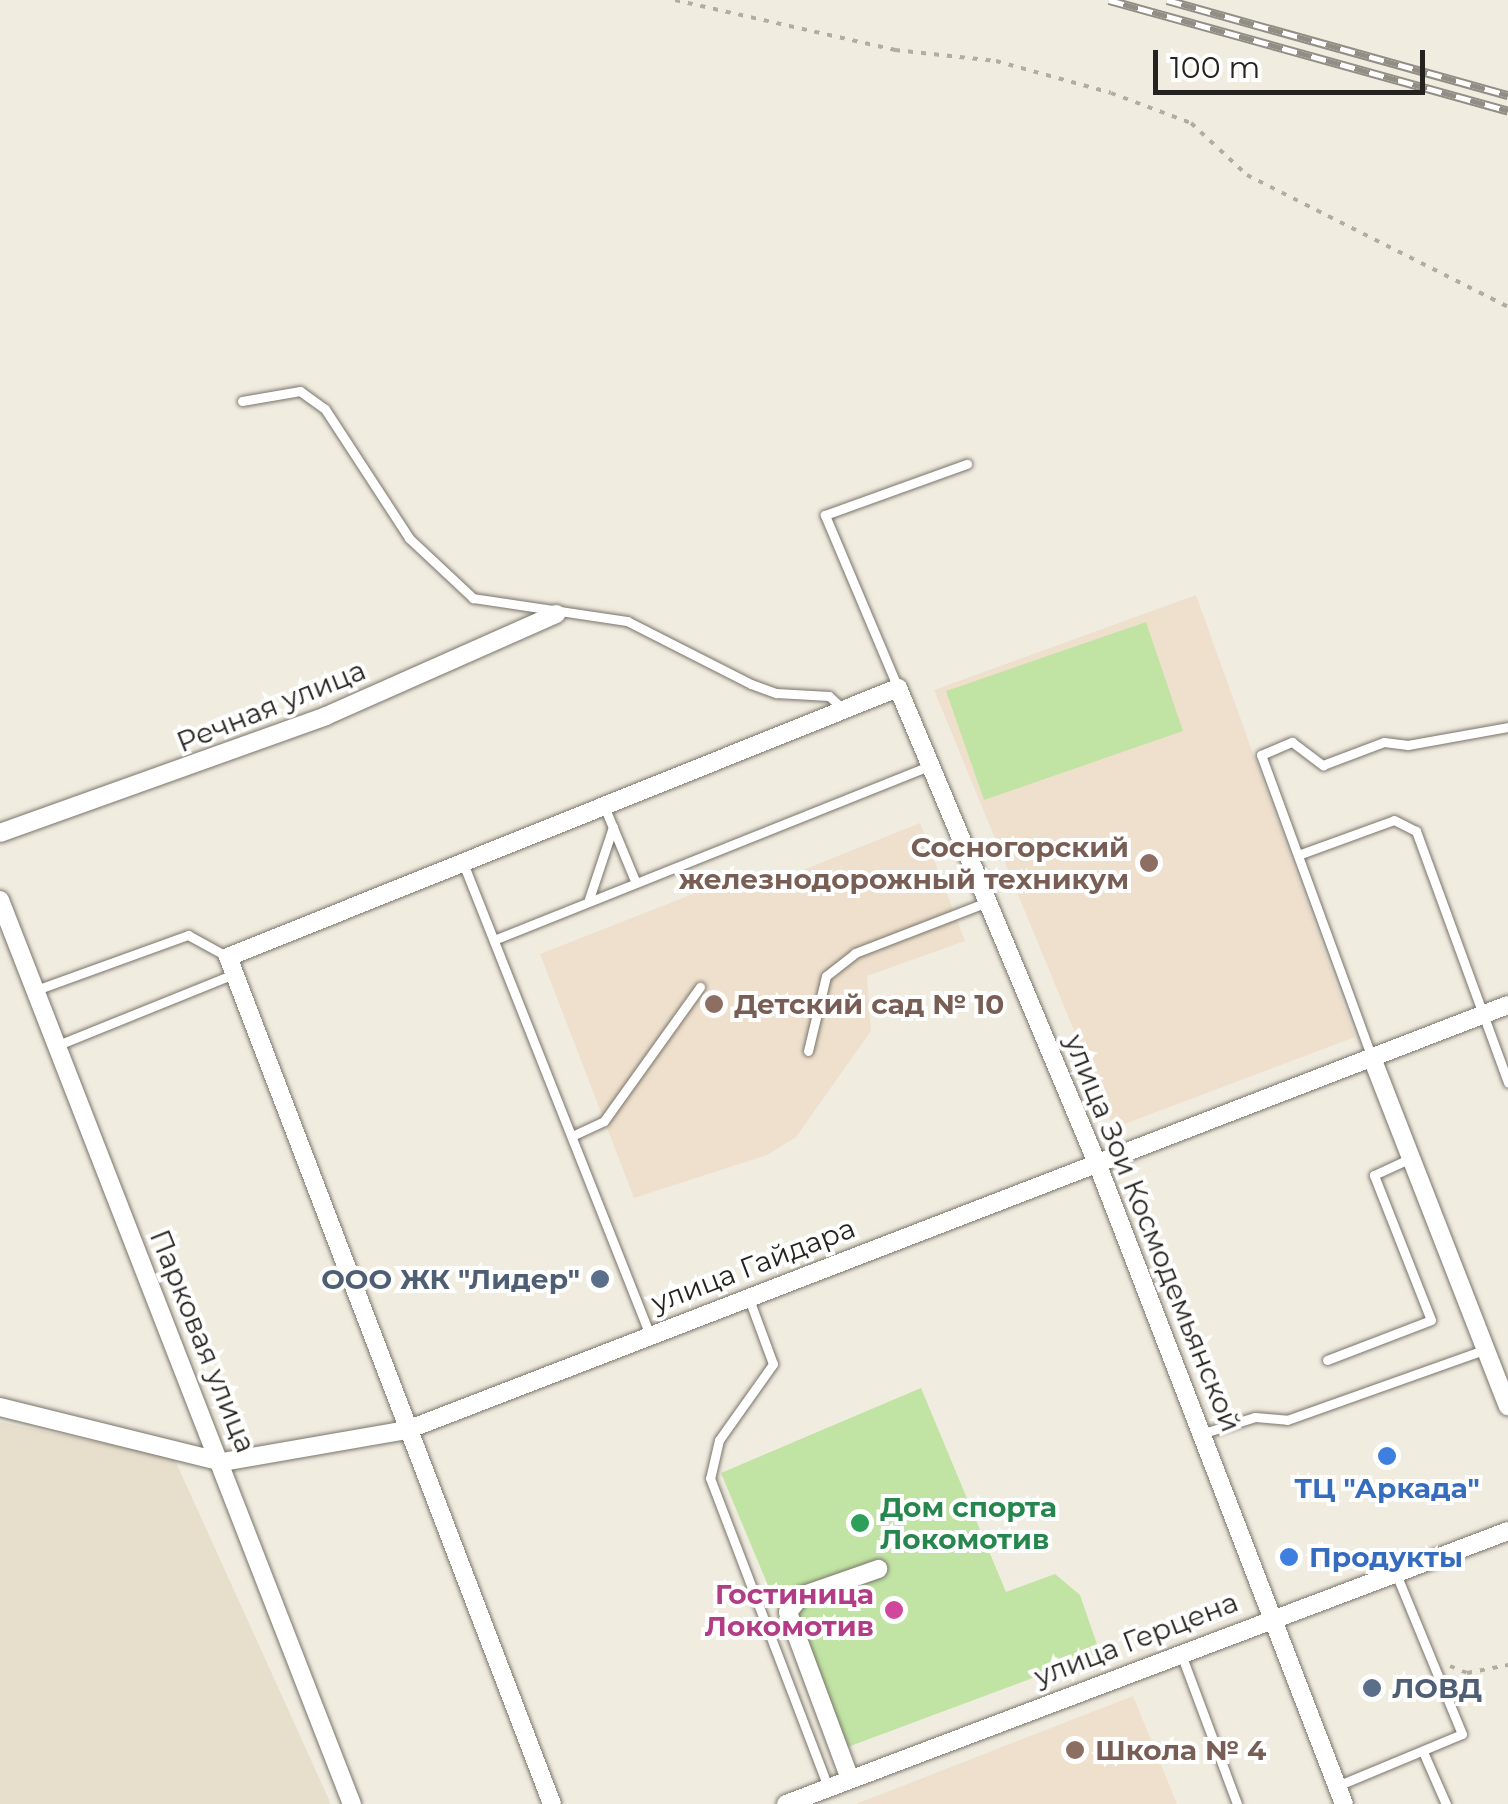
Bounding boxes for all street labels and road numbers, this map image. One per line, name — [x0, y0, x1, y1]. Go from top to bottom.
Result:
street label: Речная улица — [172, 653, 370, 759]
street label: улица Зои Космодемьянской — [1058, 1029, 1248, 1437]
street label: улица Гайдара — [646, 1211, 860, 1319]
street label: Парковая улица — [143, 1225, 263, 1457]
street label: улица Герцена — [1029, 1585, 1243, 1693]

